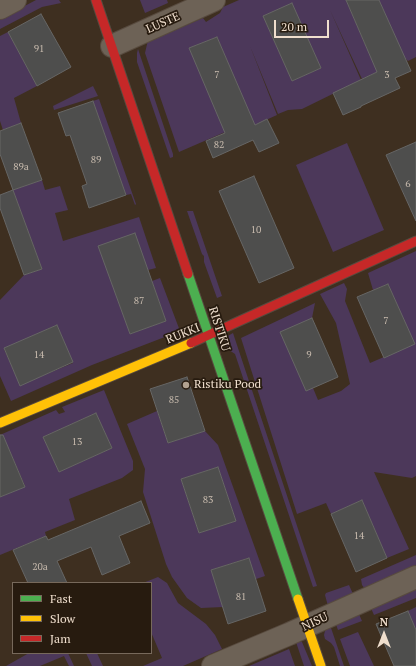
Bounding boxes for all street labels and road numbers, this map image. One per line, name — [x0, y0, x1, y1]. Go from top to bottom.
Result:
street label: LUSTE — [144, 9, 182, 37]
street label: RISTIKU — [205, 305, 233, 353]
street label: RUKKI — [164, 321, 202, 347]
street label: NISU — [299, 610, 331, 634]

